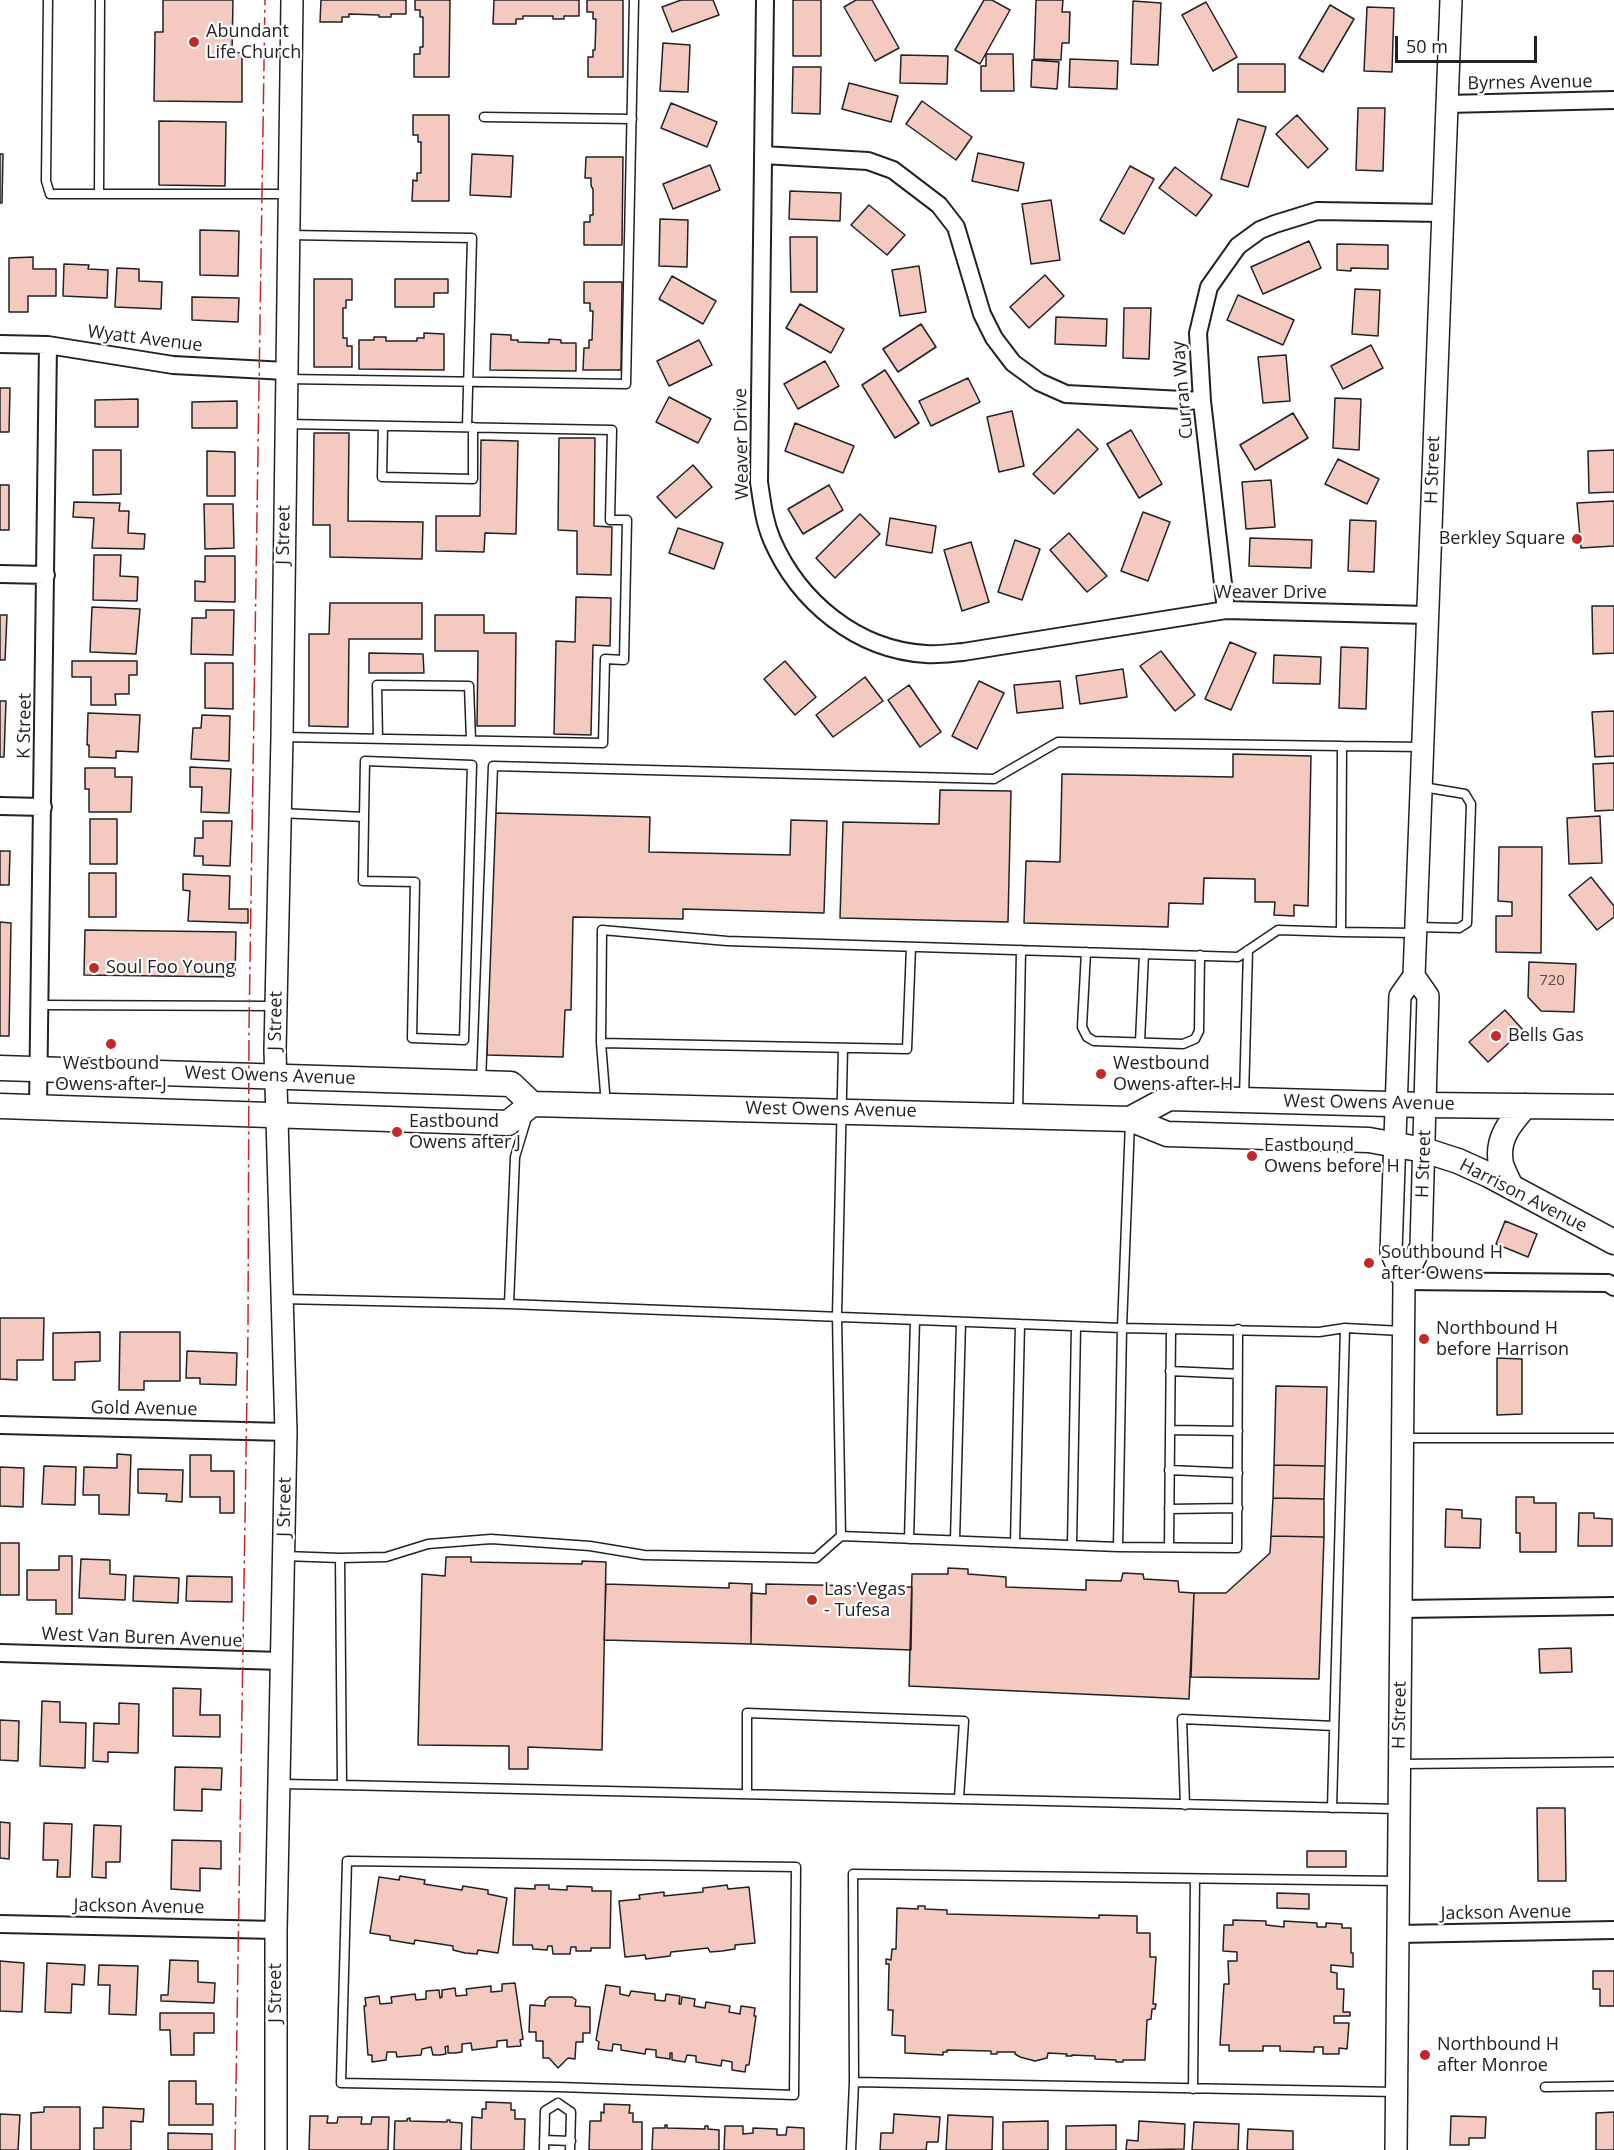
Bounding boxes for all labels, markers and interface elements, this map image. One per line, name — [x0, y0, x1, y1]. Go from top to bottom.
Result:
place label: Abundant Life Church — [206, 21, 301, 63]
scale bar — [1398, 24, 1540, 62]
text: 50 m — [1406, 34, 1448, 58]
marker: Abundant Life Church — [187, 35, 201, 49]
street label: Byrnes Avenue — [1467, 71, 1593, 95]
street label: Wyatt Avenue — [86, 321, 204, 357]
street label: Curran Way — [1168, 340, 1198, 440]
street label: Weaver Drive — [730, 388, 754, 500]
street label: H Street — [1421, 436, 1445, 504]
street label: J Street — [273, 505, 295, 565]
place label: Berkley Square — [1439, 528, 1565, 550]
marker: Berkley Square — [1570, 532, 1584, 546]
street label: Weaver Drive — [1215, 582, 1327, 604]
street label: K Street — [14, 693, 36, 759]
place label: Soul Foo Young — [106, 957, 235, 979]
marker: Soul Foo Young — [87, 961, 101, 975]
house number: 720 — [1539, 972, 1565, 990]
street label: J Street — [265, 991, 287, 1051]
place label: Bells Gas — [1508, 1025, 1584, 1047]
marker: Bells Gas — [1489, 1029, 1503, 1043]
marker: Westbound Owens after J — [104, 1037, 118, 1051]
place label: Westbound Owens after J — [55, 1053, 167, 1096]
place label: Westbound Owens after H — [1113, 1053, 1233, 1096]
street label: West Owens Avenue — [184, 1062, 356, 1090]
marker: Westbound Owens after H — [1094, 1067, 1108, 1081]
street label: West Owens Avenue — [1283, 1091, 1455, 1115]
street label: West Owens Avenue — [745, 1098, 917, 1122]
place label: Eastbound Owens after J — [409, 1111, 521, 1154]
marker: Eastbound Owens after J — [390, 1125, 404, 1139]
street label: H Street — [1412, 1130, 1436, 1198]
place label: Eastbound Owens before H — [1264, 1135, 1400, 1178]
marker: Eastbound Owens before H — [1245, 1149, 1259, 1163]
street label: Harrison Avenue — [1456, 1155, 1590, 1237]
place label: Southbound H after Owens — [1381, 1242, 1503, 1284]
marker: Southbound H after Owens — [1362, 1256, 1376, 1270]
place label: Northbound H before Harrison — [1436, 1318, 1569, 1360]
marker: Northbound H before Harrison — [1417, 1332, 1431, 1346]
street label: Gold Avenue — [90, 1397, 198, 1421]
street label: J Street — [274, 1477, 296, 1537]
place label: Las Vegas - Tufesa — [824, 1579, 906, 1622]
marker: Las Vegas - Tufesa — [805, 1593, 819, 1607]
street label: West Van Buren Avenue — [41, 1624, 243, 1652]
street label: H Street — [1389, 1681, 1411, 1749]
street label: Jackson Avenue — [73, 1895, 205, 1919]
street label: Jackson Avenue — [1440, 1901, 1572, 1925]
street label: J Street — [265, 1963, 287, 2023]
place label: Northbound H after Monroe — [1437, 2034, 1559, 2076]
marker: Northbound H after Monroe — [1418, 2048, 1432, 2062]

